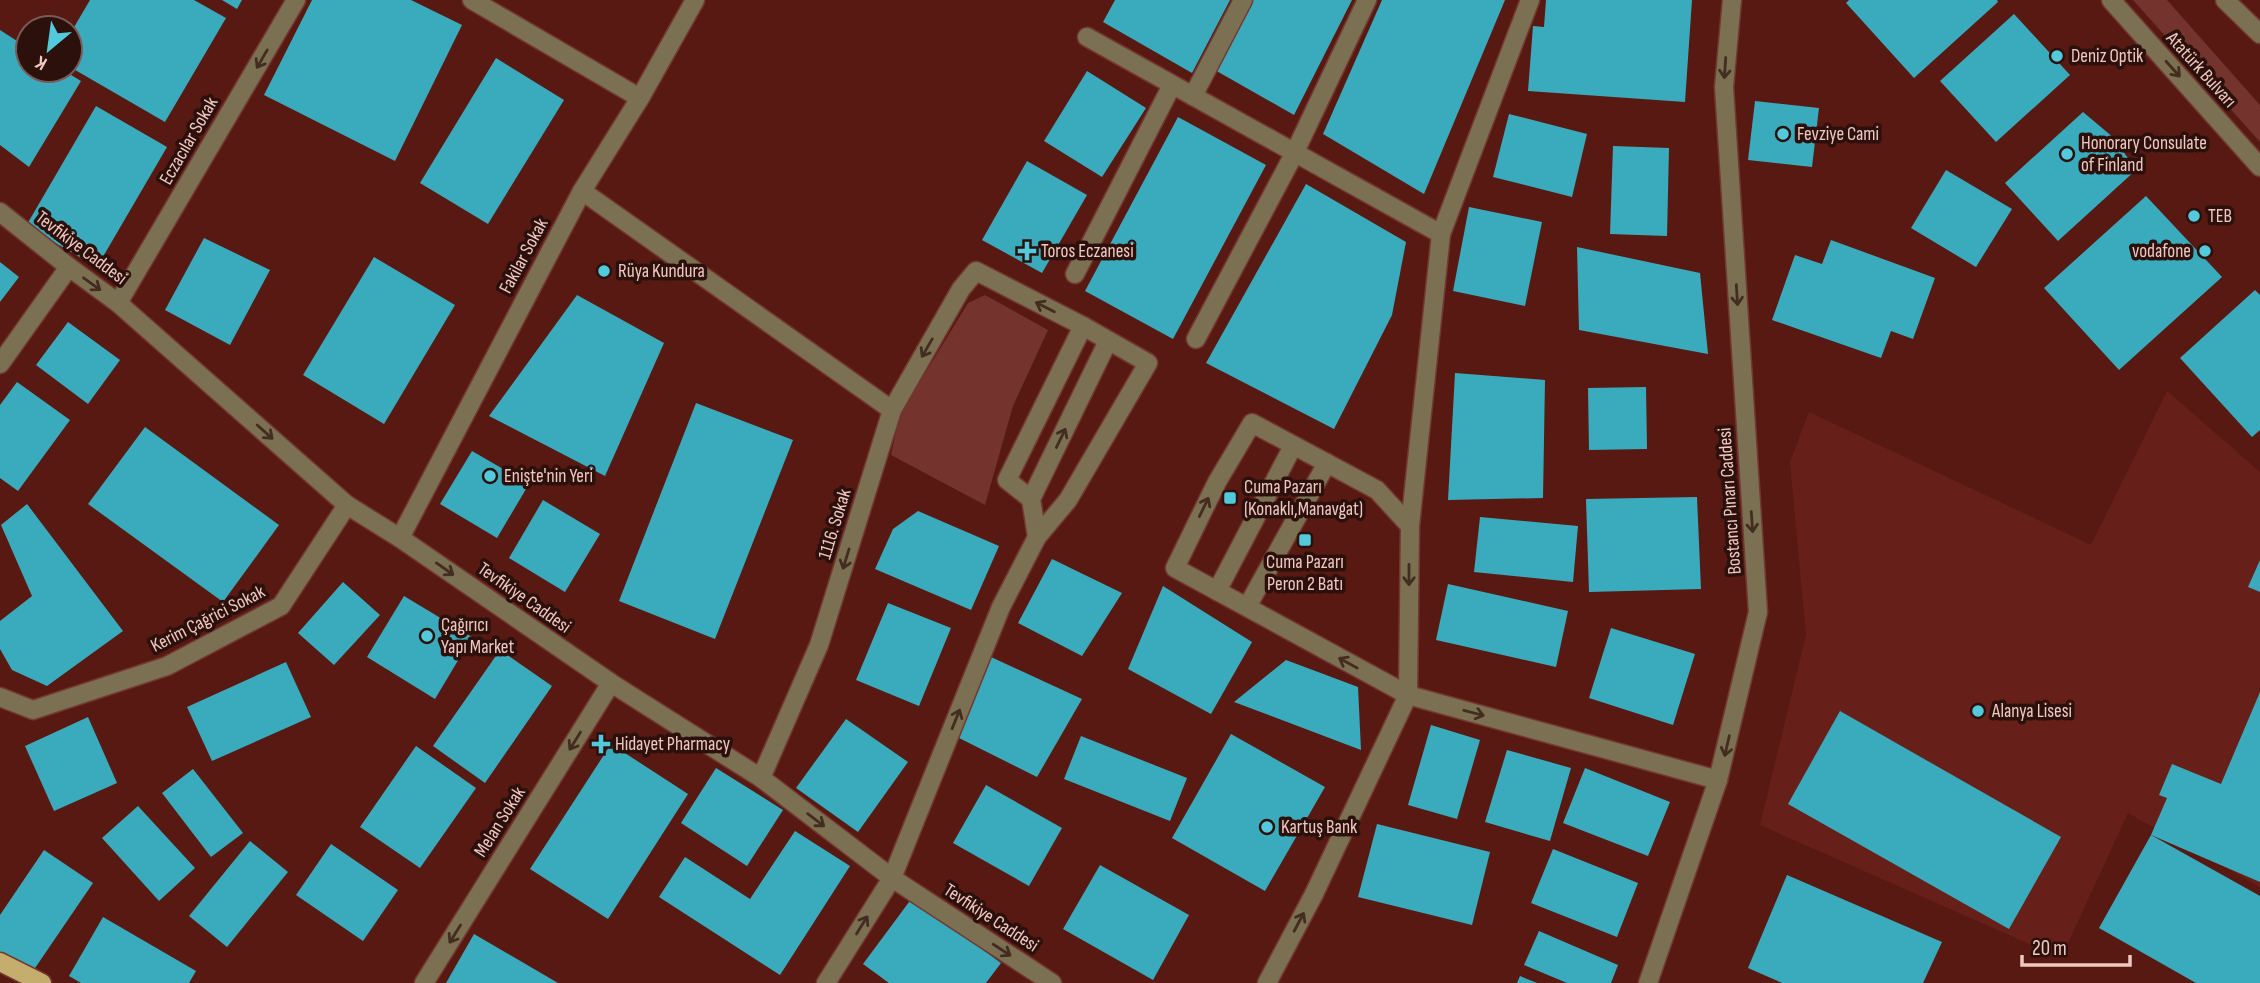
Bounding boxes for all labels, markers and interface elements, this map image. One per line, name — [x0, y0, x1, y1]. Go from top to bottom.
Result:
north arrow — [14, 14, 84, 84]
street label: Atatürk Bulvarı — [2160, 27, 2241, 113]
place label: Deniz Optik — [2071, 45, 2144, 68]
one-way arrow — [255, 48, 269, 68]
marker: Deniz Optik — [2049, 48, 2065, 64]
text: K — [31, 50, 51, 75]
one-way arrow — [1718, 56, 1731, 79]
one-way arrow — [2165, 60, 2181, 78]
street label: Eczacılar Sokak — [155, 92, 224, 189]
place label: Fevziye Cami — [1797, 123, 1879, 146]
marker: Fevziye Cami — [1775, 126, 1791, 142]
place label: Honorary Consulate of Finland — [2081, 132, 2207, 177]
marker: Honorary Consulate of Finland — [2059, 146, 2075, 162]
place label: TEB — [2208, 205, 2232, 228]
street label: Tevfikiye Caddesi — [31, 206, 131, 290]
marker: TEB — [2186, 208, 2202, 224]
street label: Fakilar Sokak — [495, 214, 554, 298]
place label: Toros Eczanesi — [1041, 240, 1134, 263]
place label: vodafone — [2132, 240, 2191, 263]
marker: Toros Eczanesi — [1019, 243, 1035, 259]
marker: vodafone — [2197, 243, 2213, 259]
place label: Rüya Kundura — [618, 260, 705, 283]
marker: Rüya Kundura — [596, 263, 612, 279]
one-way arrow — [82, 277, 101, 291]
one-way arrow — [1731, 283, 1744, 306]
one-way arrow — [1035, 299, 1056, 313]
one-way arrow — [920, 337, 933, 358]
one-way arrow — [255, 424, 273, 440]
street label: Bostancı Pınarı Caddesi — [1713, 427, 1747, 575]
one-way arrow — [1055, 428, 1068, 449]
place label: Enişte'nin Yeri — [504, 465, 593, 488]
marker: Enişte'nin Yeri — [482, 468, 498, 484]
place label: Cuma Pazarı (Konaklı,Manavgat) — [1244, 476, 1363, 521]
street label: 1116. Sokak — [813, 485, 857, 562]
marker: Cuma Pazarı (Konaklı,Manavgat) — [1222, 490, 1238, 506]
one-way arrow — [1198, 497, 1212, 518]
one-way arrow — [1746, 510, 1759, 533]
marker: Cuma Pazarı Peron 2 Batı — [1297, 532, 1313, 548]
one-way arrow — [838, 548, 851, 570]
place label: Cuma Pazarı Peron 2 Batı — [1266, 551, 1344, 596]
street label: Tevfikiye Caddesi — [473, 557, 575, 639]
one-way arrow — [435, 562, 455, 576]
one-way arrow — [1402, 563, 1416, 586]
street label: Kerim Çağrici Sokak — [147, 580, 270, 658]
place label: Çağırıcı Yapı Market — [441, 614, 514, 659]
marker: Çağırıcı Yapı Market — [419, 628, 435, 644]
one-way arrow — [1339, 655, 1359, 669]
place label: Alanya Lisesi — [1991, 700, 2072, 723]
marker: Alanya Lisesi — [1970, 703, 1986, 719]
one-way arrow — [1462, 707, 1485, 720]
one-way arrow — [951, 709, 964, 730]
one-way arrow — [568, 731, 582, 751]
place label: Hidayet Pharmacy — [615, 733, 731, 756]
one-way arrow — [1719, 734, 1732, 756]
marker: Hidayet Pharmacy — [593, 736, 609, 752]
street label: Melan Sokak — [469, 782, 531, 861]
one-way arrow — [806, 812, 824, 827]
place label: Kartuş Bank — [1281, 816, 1358, 839]
marker: Kartuş Bank — [1259, 819, 1275, 835]
street label: Tevfikiye Caddesi — [939, 879, 1043, 957]
one-way arrow — [1292, 913, 1306, 933]
one-way arrow — [856, 916, 870, 936]
scale bar — [2022, 923, 2130, 967]
one-way arrow — [447, 924, 461, 944]
text: 20 m — [2032, 936, 2067, 961]
one-way arrow — [992, 943, 1011, 957]

